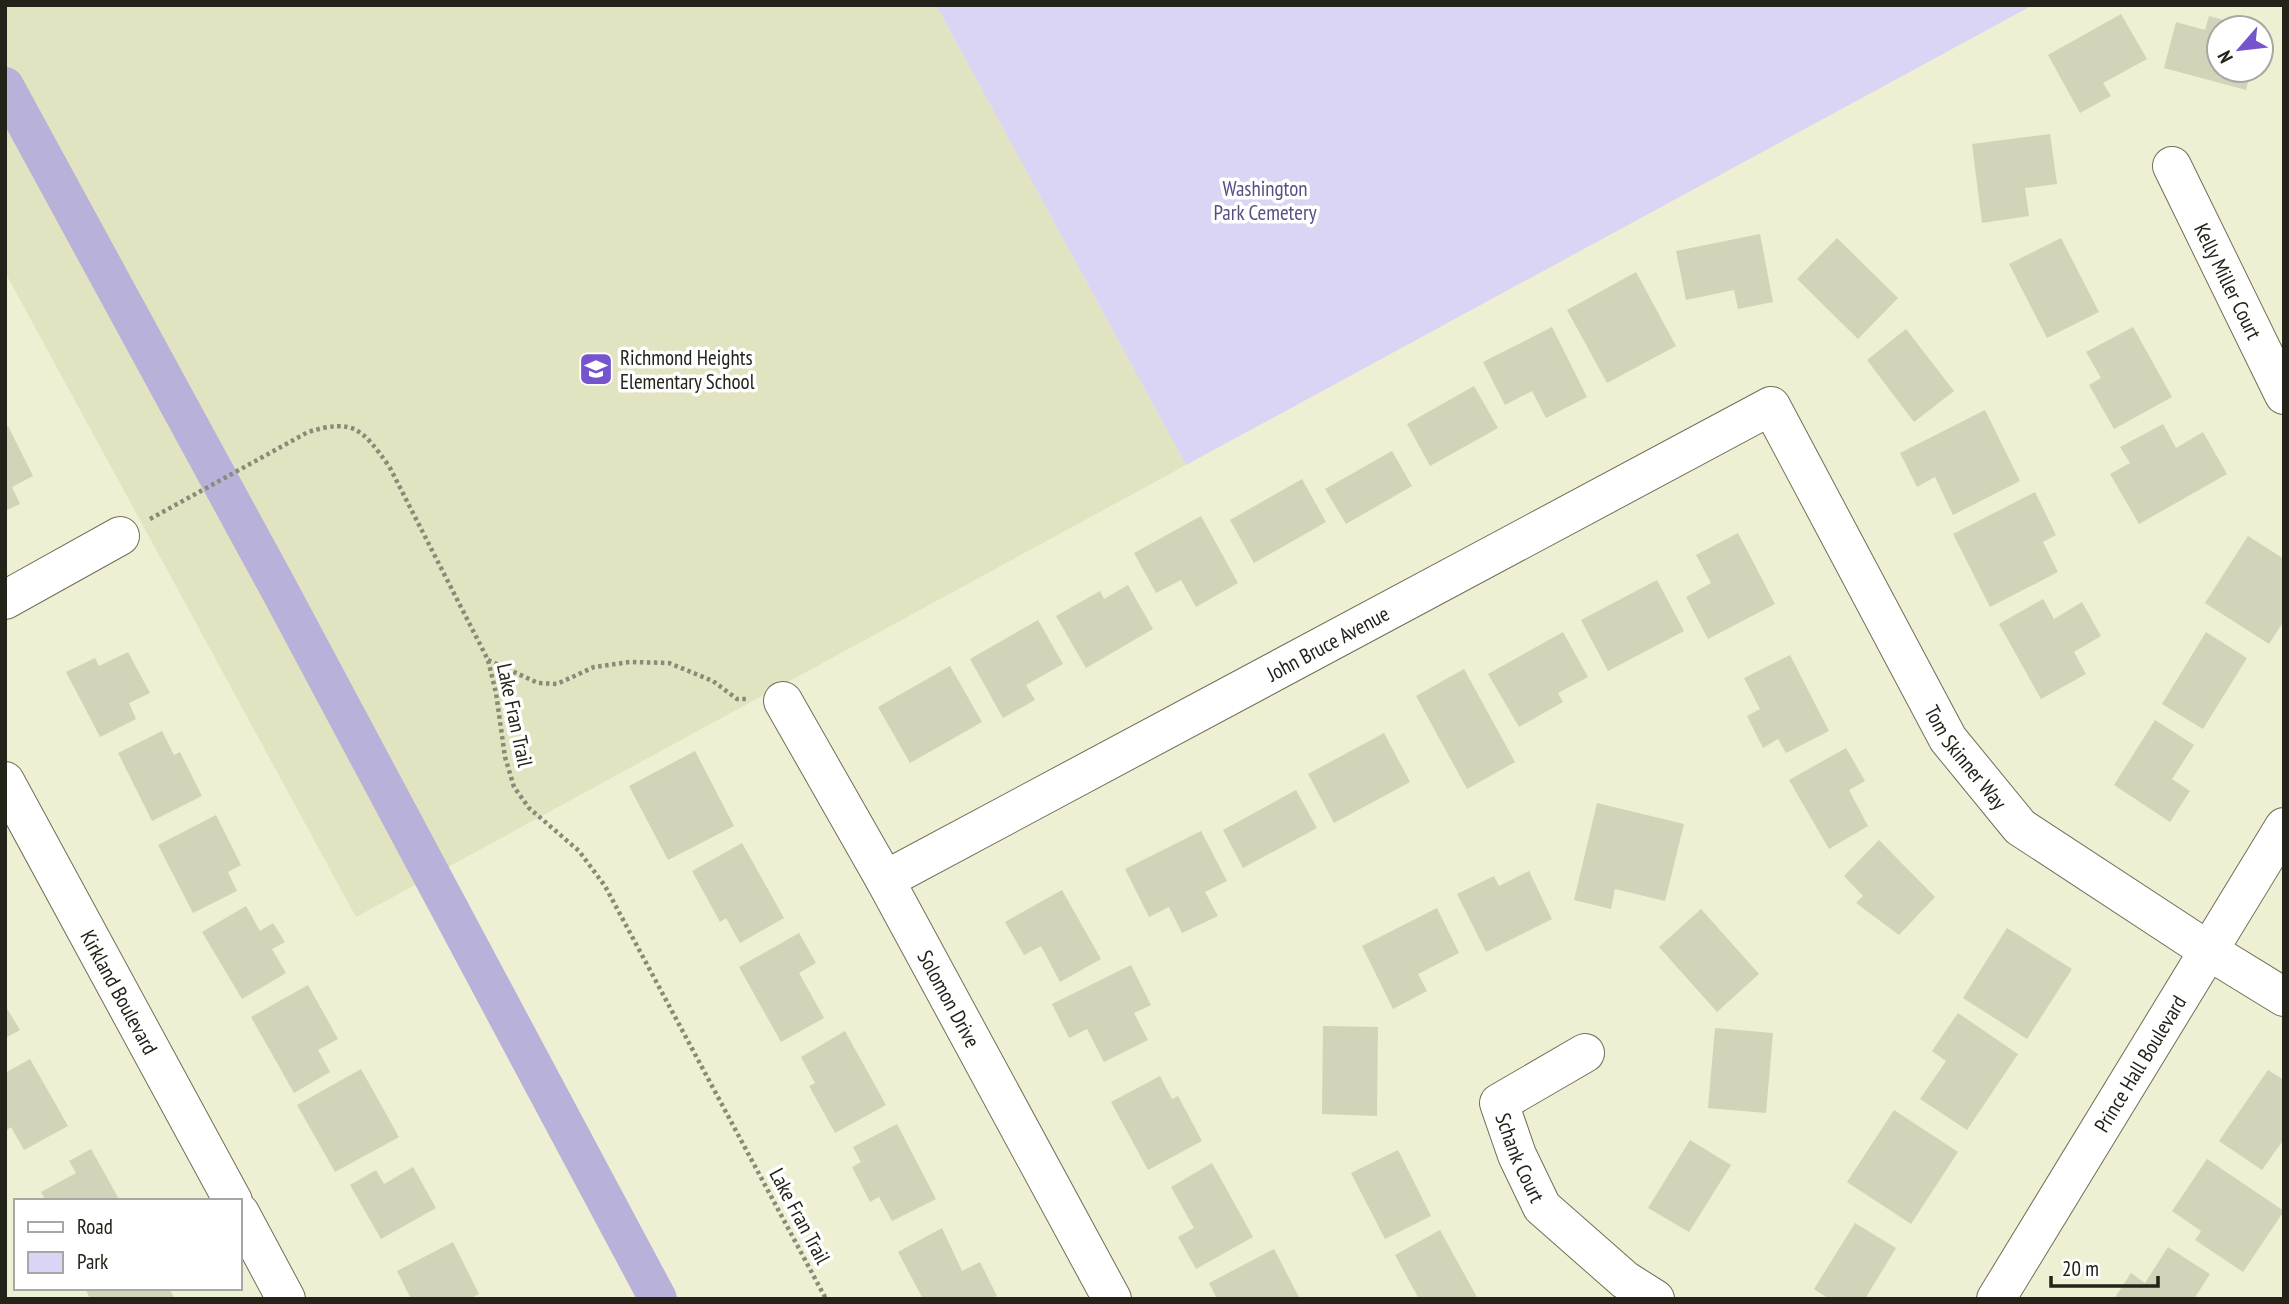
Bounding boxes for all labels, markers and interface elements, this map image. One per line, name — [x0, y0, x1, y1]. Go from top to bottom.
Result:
north arrow — [2205, 14, 2275, 84]
text: N — [2212, 47, 2238, 67]
park label: Washington Park Cemetery — [1213, 175, 1317, 226]
street label: Kelly Miller Court — [2188, 219, 2268, 344]
place label: Richmond Heights Elementary School — [620, 344, 755, 395]
school or university icon: Richmond Heights Elementary School — [577, 350, 615, 388]
street label: John Bruce Avenue — [1261, 600, 1393, 687]
street label: Lake Fran Trail — [491, 661, 539, 769]
street label: Tom Skinner Way — [1919, 701, 2013, 815]
street label: Kirkland Boulevard — [75, 925, 164, 1059]
street label: Solomon Drive — [912, 945, 987, 1052]
street label: Prince Hall Boulevard — [2088, 990, 2192, 1137]
street label: Schank Court — [1490, 1109, 1551, 1207]
street label: Lake Fran Trail — [763, 1163, 837, 1269]
legend — [14, 1199, 242, 1290]
text: Road — [77, 1213, 113, 1240]
scale bar — [2051, 1244, 2158, 1288]
text: Park — [77, 1248, 108, 1275]
text: 20 m — [2062, 1255, 2099, 1282]

